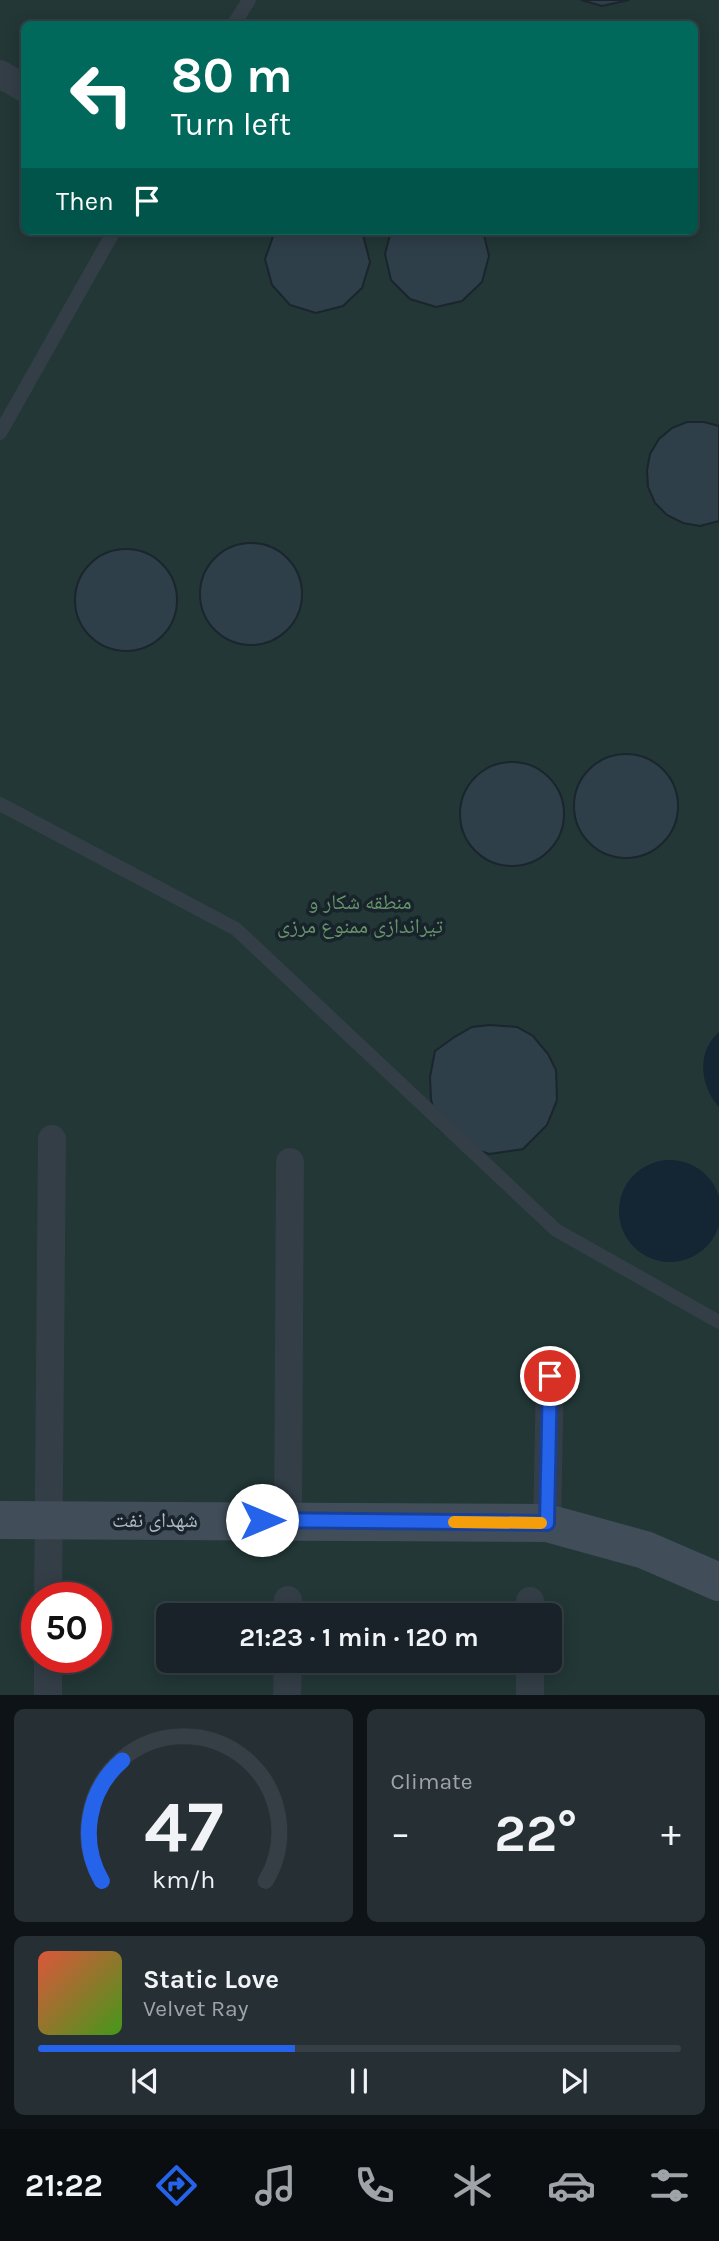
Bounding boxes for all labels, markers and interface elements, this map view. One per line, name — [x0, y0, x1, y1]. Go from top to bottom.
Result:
text: 80 m — [171, 47, 293, 104]
icon: left — [56, 49, 147, 140]
text: Turn left — [171, 106, 291, 143]
icon: arrive — [128, 182, 166, 220]
text: Then — [56, 186, 114, 217]
park label: منطقه شکار و تیراندازی ممنوع مرزی — [277, 890, 443, 939]
pin — [520, 1346, 580, 1406]
icon: arrive — [531, 1357, 569, 1395]
position arrow — [225, 1483, 299, 1557]
street label: شهدای نفت — [112, 1508, 198, 1532]
speed limit sign: 50 — [21, 1582, 112, 1673]
text: 21:23 · 1 min · 120 m — [239, 1622, 479, 1653]
text: Climate — [391, 1768, 473, 1795]
text: 47 — [143, 1785, 223, 1870]
text: 22° — [494, 1803, 577, 1864]
text: − — [391, 1811, 410, 1856]
text: + — [661, 1811, 681, 1856]
text: km/h — [152, 1865, 215, 1894]
text: Static Love — [143, 1964, 279, 1995]
text: Velvet Ray — [143, 1995, 248, 2022]
icon: previous — [126, 2062, 164, 2100]
icon: pause — [340, 2062, 378, 2100]
icon: next — [555, 2062, 593, 2100]
icon: directions — [152, 2161, 201, 2210]
icon: music — [251, 2161, 300, 2210]
icon: phone — [350, 2161, 399, 2210]
icon: climate — [448, 2161, 497, 2210]
icon: car — [547, 2161, 596, 2210]
icon: filters — [645, 2161, 694, 2210]
text: 21:22 — [25, 2167, 103, 2204]

